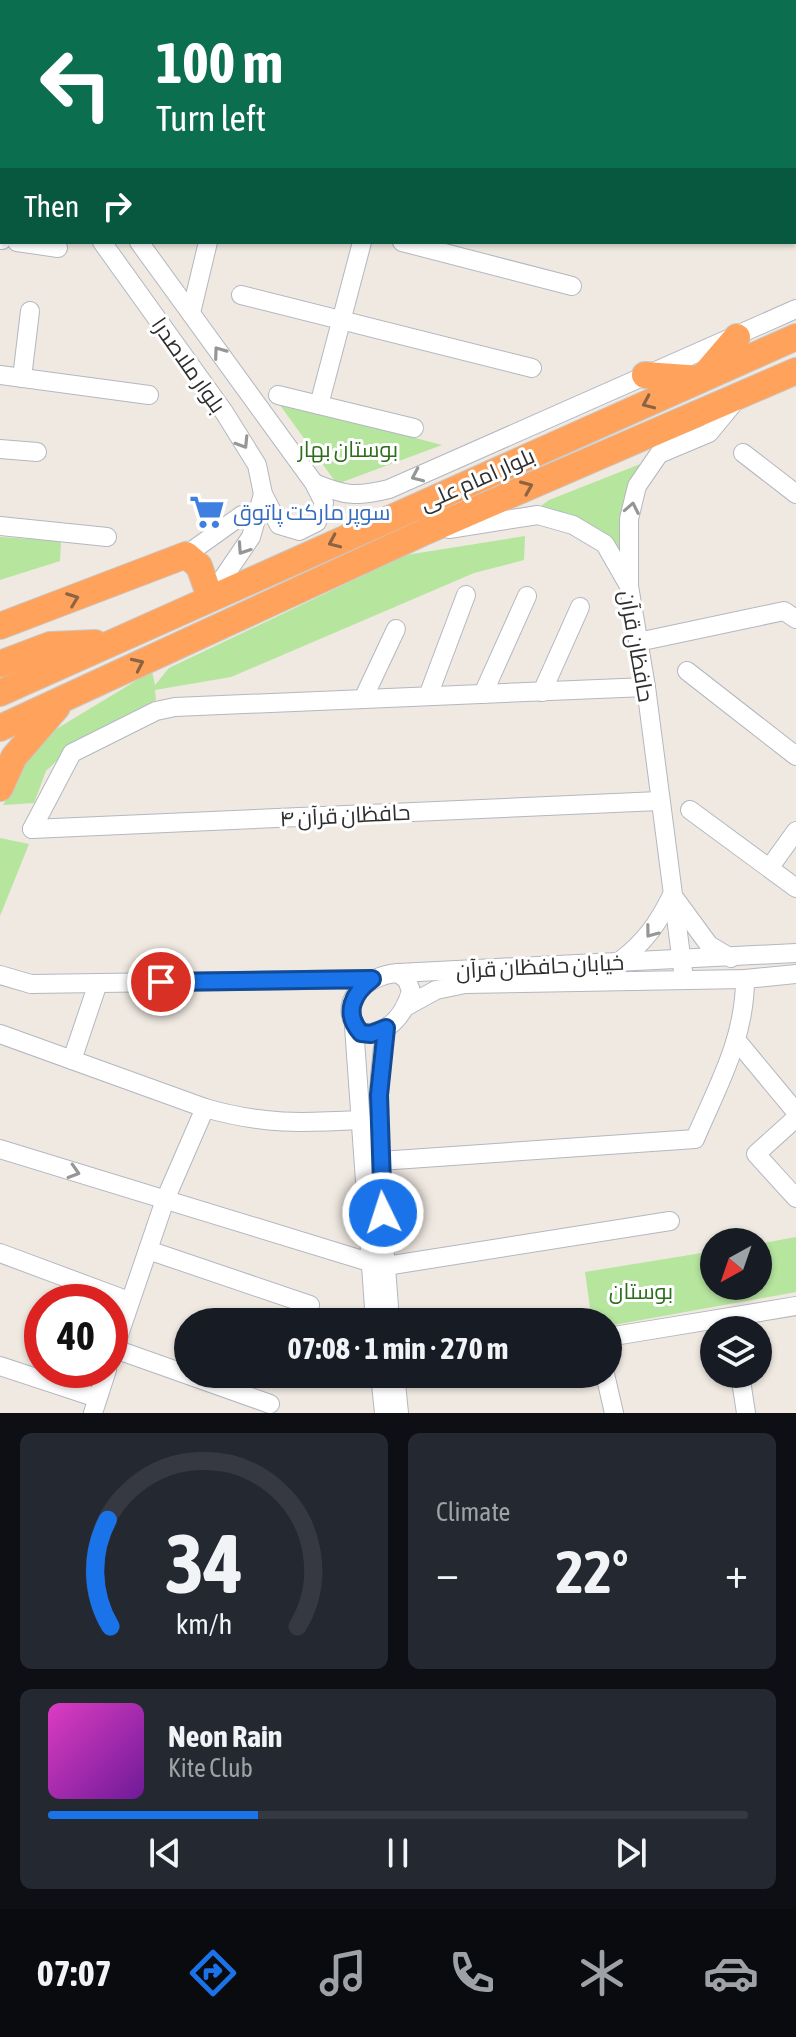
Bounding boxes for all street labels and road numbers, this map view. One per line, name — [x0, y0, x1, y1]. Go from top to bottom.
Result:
street label: بلوار ملاصدرا — [147, 312, 231, 418]
street label: بلوار امام علی — [416, 442, 540, 519]
street label: حافظان قرآن — [614, 588, 660, 704]
street label: حافظان قرآن ۴ — [279, 799, 411, 831]
street label: خیابان حافظان قرآن — [455, 949, 625, 983]

